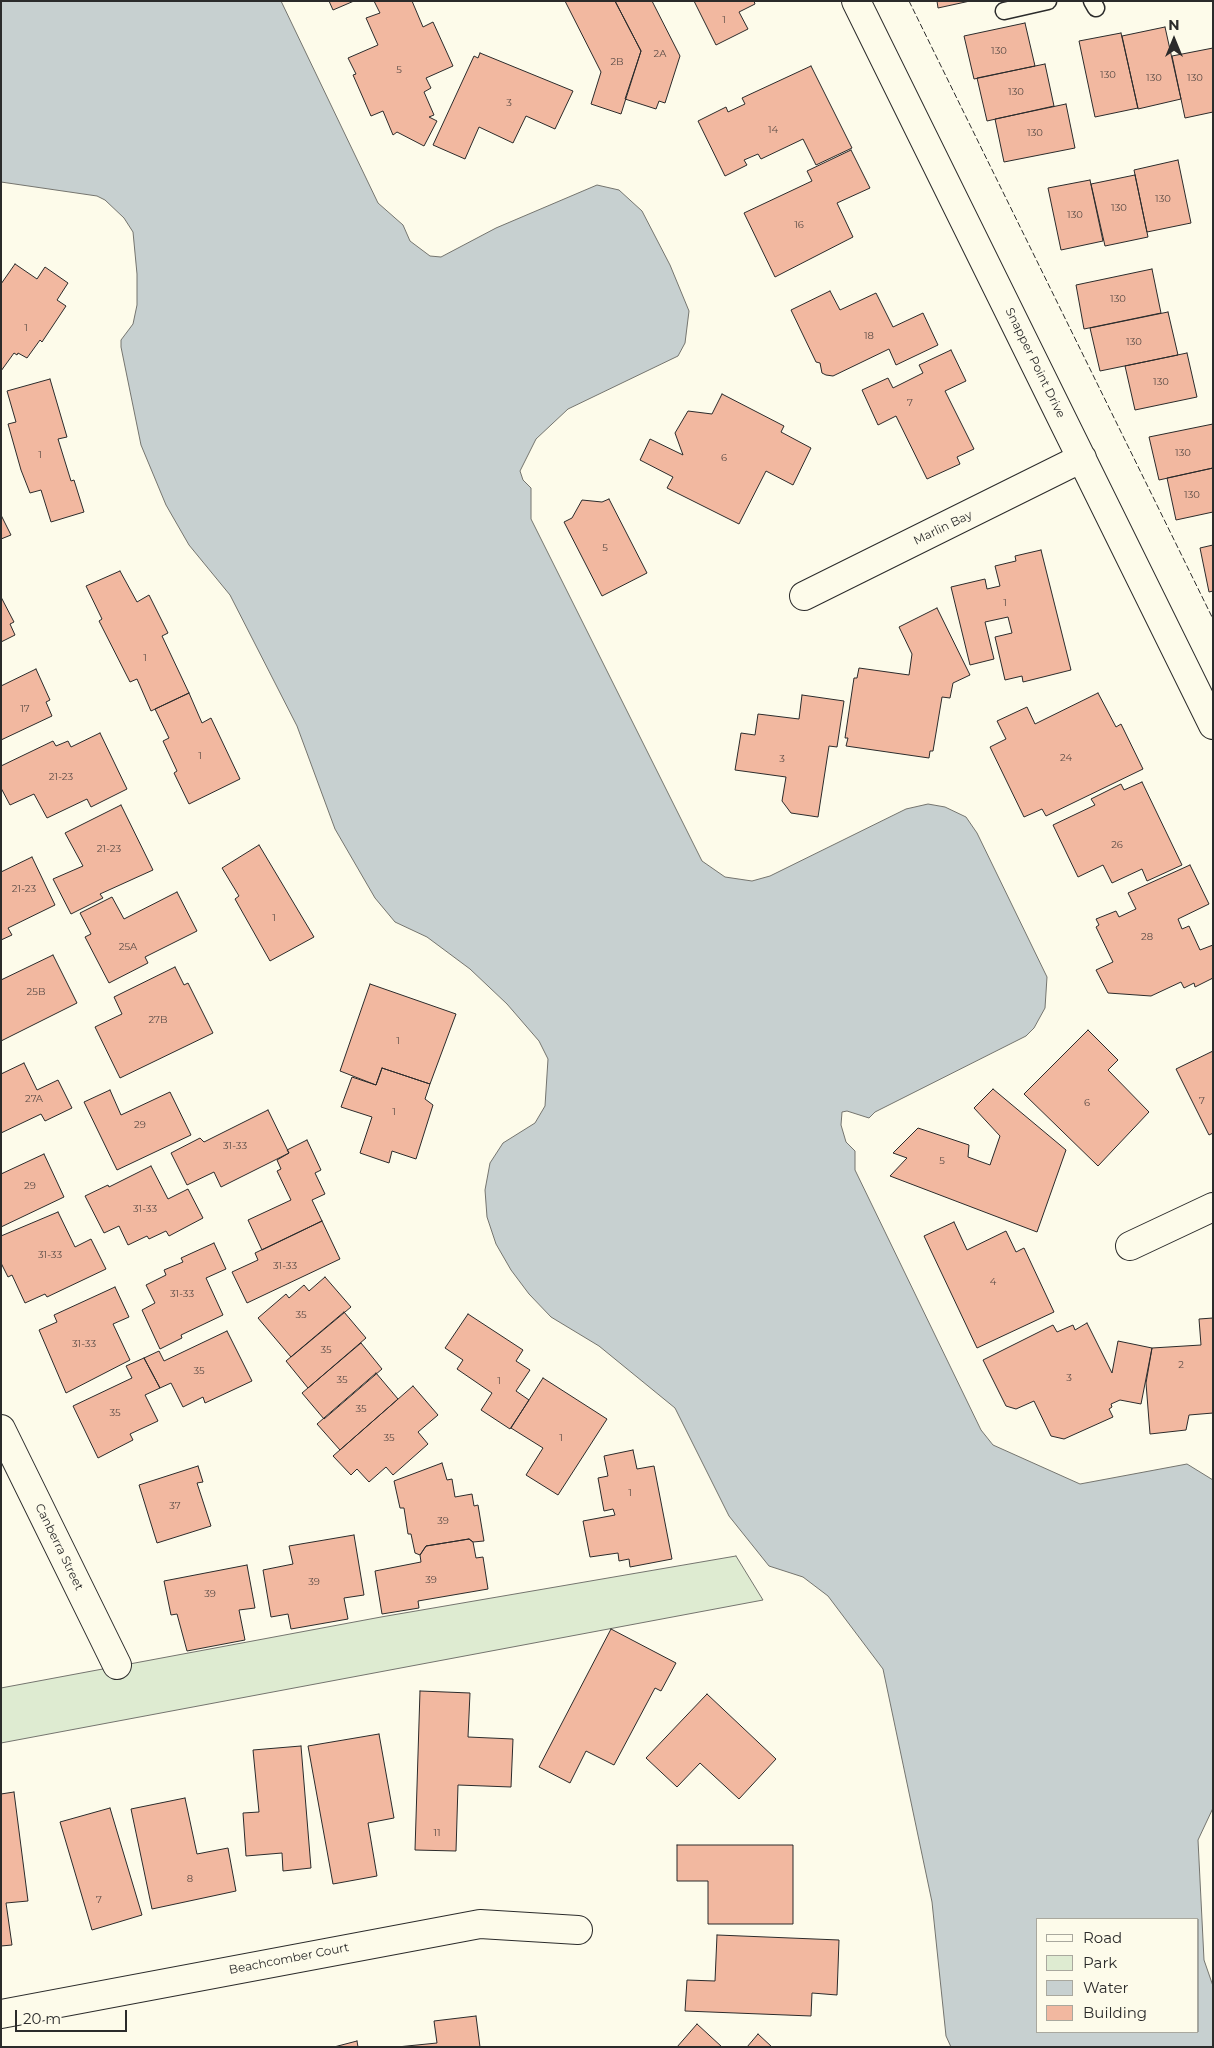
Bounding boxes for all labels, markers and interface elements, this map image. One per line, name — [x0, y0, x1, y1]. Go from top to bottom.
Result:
house number: 1 — [722, 14, 726, 26]
north arrow — [1149, 15, 1199, 65]
text: N — [1168, 16, 1180, 34]
house number: 130 — [991, 45, 1007, 57]
house number: 2A — [654, 48, 666, 60]
house number: 2B — [610, 56, 624, 68]
house number: 5 — [396, 64, 402, 76]
house number: 130 — [1100, 69, 1116, 81]
house number: 130 — [1146, 72, 1162, 84]
house number: 130 — [1187, 72, 1203, 84]
house number: 130 — [1008, 86, 1024, 98]
house number: 3 — [506, 97, 512, 109]
house number: 14 — [768, 124, 778, 136]
house number: 130 — [1027, 127, 1043, 139]
house number: 130 — [1155, 193, 1171, 205]
house number: 130 — [1111, 202, 1127, 214]
house number: 130 — [1067, 209, 1083, 221]
house number: 16 — [794, 219, 804, 231]
house number: 130 — [1110, 293, 1126, 305]
street label: Snapper Point Drive — [1002, 306, 1068, 420]
house number: 1 — [24, 322, 28, 334]
house number: 18 — [864, 330, 874, 342]
house number: 130 — [1126, 336, 1142, 348]
house number: 130 — [1153, 376, 1169, 388]
house number: 7 — [907, 397, 913, 409]
house number: 130 — [1175, 447, 1191, 459]
house number: 1 — [38, 449, 42, 461]
house number: 6 — [721, 452, 727, 464]
house number: 130 — [1184, 489, 1200, 501]
street label: Marlin Bay — [911, 508, 975, 548]
house number: 5 — [602, 542, 608, 554]
house number: 1 — [1003, 597, 1007, 609]
house number: 1 — [143, 652, 147, 664]
house number: 17 — [20, 703, 30, 715]
house number: 1 — [198, 750, 202, 762]
house number: 24 — [1060, 752, 1072, 764]
house number: 3 — [779, 753, 785, 765]
house number: 21-23 — [49, 771, 73, 783]
house number: 26 — [1111, 839, 1123, 851]
house number: 21-23 — [97, 843, 121, 855]
house number: 21-23 — [12, 883, 36, 895]
house number: 1 — [272, 912, 276, 924]
house number: 28 — [1141, 931, 1153, 943]
house number: 25A — [119, 941, 137, 953]
house number: 25B — [27, 986, 45, 998]
house number: 27B — [148, 1014, 168, 1026]
house number: 1 — [396, 1035, 400, 1047]
house number: 27A — [25, 1093, 43, 1105]
house number: 7 — [1199, 1095, 1205, 1107]
house number: 6 — [1084, 1097, 1090, 1109]
house number: 1 — [392, 1106, 396, 1118]
house number: 29 — [134, 1119, 146, 1131]
house number: 31-33 — [223, 1140, 247, 1152]
house number: 5 — [939, 1155, 945, 1167]
house number: 29 — [24, 1180, 36, 1192]
house number: 31-33 — [133, 1203, 157, 1215]
house number: 31-33 — [38, 1249, 62, 1261]
house number: 31-33 — [273, 1260, 297, 1272]
house number: 4 — [990, 1276, 996, 1288]
house number: 31-33 — [170, 1288, 194, 1300]
house number: 35 — [295, 1309, 307, 1321]
house number: 31-33 — [72, 1338, 96, 1350]
house number: 35 — [320, 1344, 332, 1356]
house number: 2 — [1178, 1359, 1184, 1371]
house number: 35 — [193, 1365, 205, 1377]
house number: 3 — [1066, 1372, 1072, 1384]
house number: 35 — [336, 1374, 348, 1386]
house number: 1 — [497, 1375, 501, 1387]
house number: 35 — [355, 1403, 367, 1415]
house number: 35 — [109, 1407, 121, 1419]
house number: 35 — [383, 1432, 395, 1444]
house number: 1 — [559, 1432, 563, 1444]
house number: 1 — [628, 1487, 632, 1499]
house number: 37 — [169, 1500, 181, 1512]
street label: Canberra Street — [32, 1501, 86, 1593]
house number: 39 — [437, 1515, 449, 1527]
house number: 39 — [425, 1574, 437, 1586]
house number: 39 — [308, 1576, 320, 1588]
house number: 39 — [204, 1588, 216, 1600]
house number: 11 — [433, 1827, 441, 1839]
house number: 8 — [187, 1873, 193, 1885]
house number: 7 — [96, 1894, 102, 1906]
legend — [1036, 1918, 1199, 2033]
text: Road — [1083, 1928, 1122, 1947]
street label: Beachcomber Court — [228, 1940, 350, 1978]
text: Park — [1083, 1953, 1117, 1972]
text: Water — [1083, 1978, 1129, 1997]
scale bar — [18, 2000, 130, 2032]
text: Building — [1083, 2003, 1147, 2022]
text: 20 m — [23, 2009, 61, 2028]

